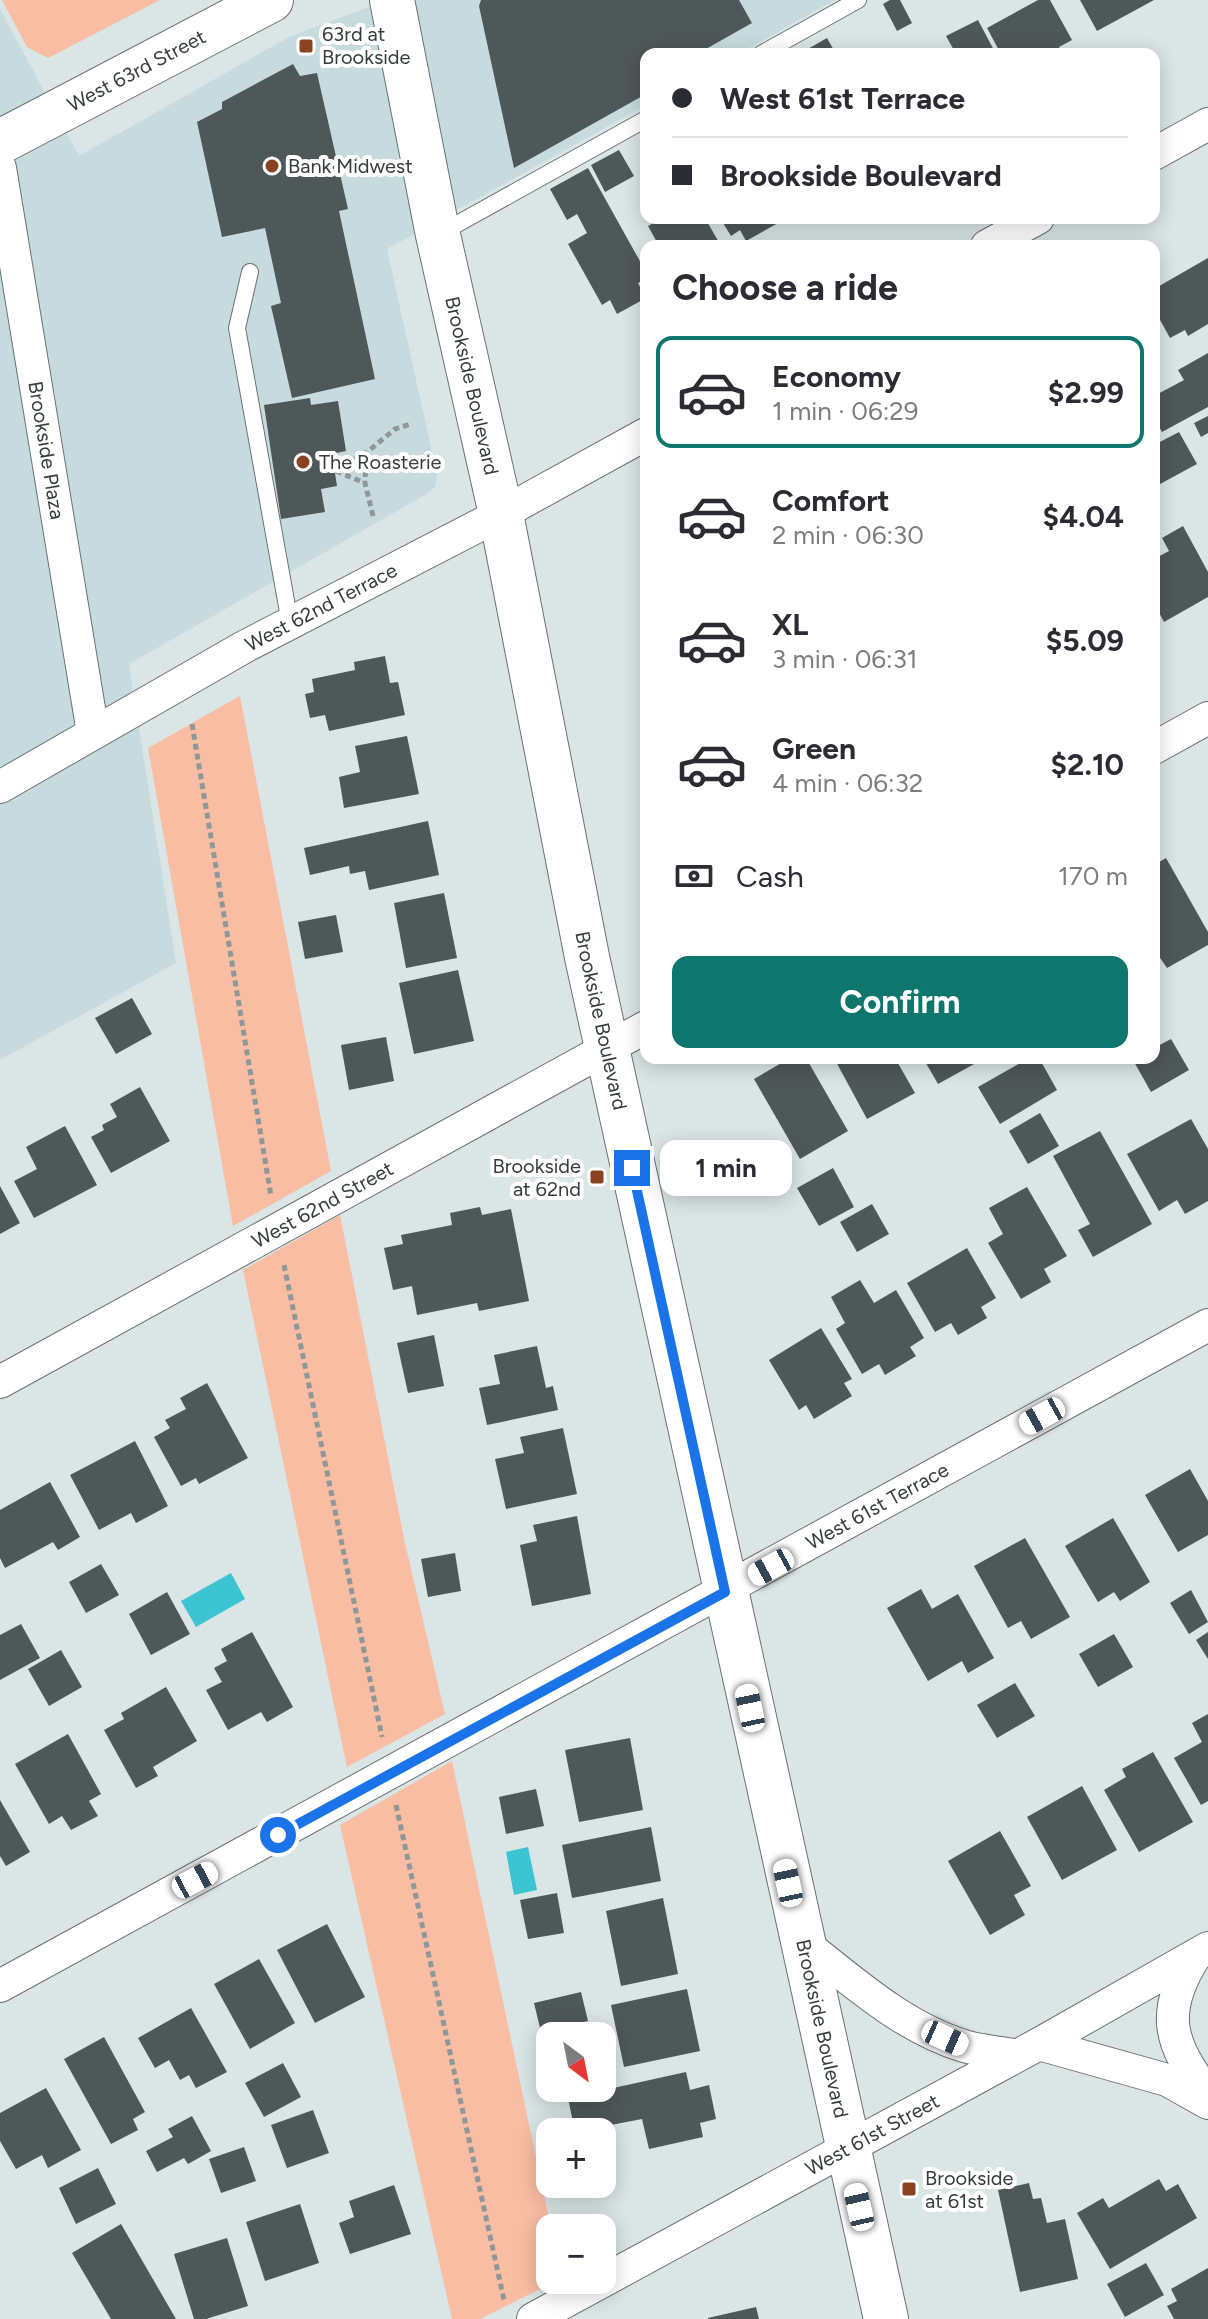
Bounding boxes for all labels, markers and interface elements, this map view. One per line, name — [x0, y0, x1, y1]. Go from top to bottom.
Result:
place label: 63rd at Brookside — [322, 22, 411, 69]
street label: West 63rd Street — [63, 24, 210, 117]
marker: 63rd at Brookside — [297, 37, 315, 55]
text: West 61st Terrace — [720, 80, 965, 117]
place label: Bank Midwest — [288, 154, 413, 178]
marker: Bank Midwest — [263, 157, 281, 175]
text: Brookside Boulevard — [720, 157, 1002, 194]
text: Choose a ride — [672, 266, 898, 309]
street label: Brookside Boulevard — [440, 294, 504, 477]
icon: car — [676, 356, 748, 428]
text: Economy — [772, 358, 901, 395]
text: $2.99 — [1048, 374, 1124, 411]
street label: Brookside Plaza — [23, 379, 70, 521]
text: 1 min · 06:29 — [772, 395, 918, 427]
place label: The Roasterie — [319, 450, 442, 474]
marker: The Roasterie — [294, 453, 312, 471]
icon: car — [676, 480, 748, 552]
text: Comfort — [772, 482, 890, 519]
text: $4.04 — [1043, 498, 1124, 535]
text: 2 min · 06:30 — [772, 519, 924, 551]
street label: West 62nd Terrace — [241, 558, 401, 656]
icon: car — [676, 604, 748, 676]
text: XL — [772, 606, 808, 643]
text: $5.09 — [1046, 622, 1124, 659]
text: 3 min · 06:31 — [772, 643, 918, 675]
icon: car — [676, 728, 748, 800]
text: Green — [772, 730, 856, 767]
text: $2.10 — [1050, 746, 1124, 783]
text: 4 min · 06:32 — [772, 767, 923, 799]
icon: cash — [672, 854, 716, 898]
text: Cash — [736, 858, 804, 895]
text: 170 m — [1058, 860, 1128, 892]
street label: Brookside Boulevard — [570, 929, 632, 1112]
button: Confirm — [672, 956, 1128, 1048]
callout: 1 min — [660, 1140, 792, 1196]
route end — [614, 1150, 650, 1186]
text: 1 min — [695, 1152, 757, 1184]
place label: Brookside at 62nd — [493, 1154, 581, 1201]
street label: West 62nd Street — [248, 1156, 397, 1253]
marker: Brookside at 62nd — [588, 1168, 606, 1186]
car — [1015, 1394, 1069, 1438]
street label: West 61st Terrace — [802, 1457, 953, 1555]
car — [744, 1545, 798, 1589]
car — [733, 1682, 767, 1734]
route start — [260, 1817, 296, 1853]
car — [771, 1857, 805, 1909]
car — [168, 1858, 222, 1902]
street label: Brookside Boulevard — [791, 1937, 854, 2120]
car — [918, 2017, 972, 2059]
north arrow — [536, 2022, 616, 2102]
map controls — [536, 2022, 616, 2294]
street label: West 61st Street — [801, 2089, 943, 2181]
button: + — [536, 2118, 616, 2198]
place label: Brookside at 61st — [925, 2166, 1014, 2213]
marker: Brookside at 61st — [900, 2180, 918, 2198]
car — [842, 2181, 876, 2233]
button: − — [536, 2214, 616, 2294]

